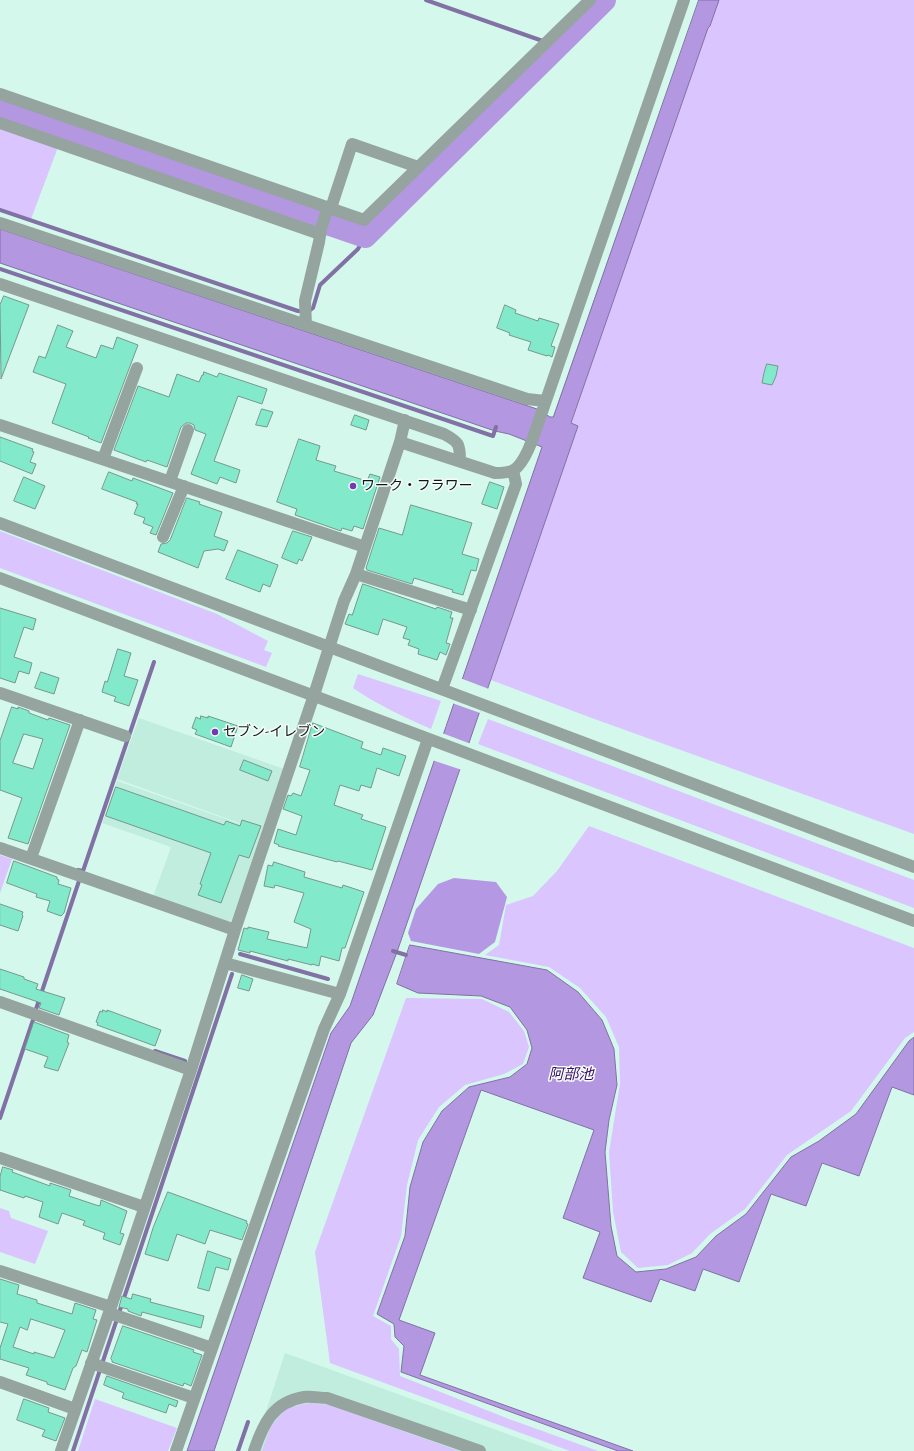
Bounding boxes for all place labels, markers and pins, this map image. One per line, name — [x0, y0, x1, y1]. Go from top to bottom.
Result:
place label: ワーク・フラワー — [361, 478, 473, 494]
marker: ワーク・フラワー — [348, 481, 358, 491]
place label: セブン-イレブン — [223, 724, 325, 740]
marker: セブン-イレブン — [210, 727, 220, 737]

